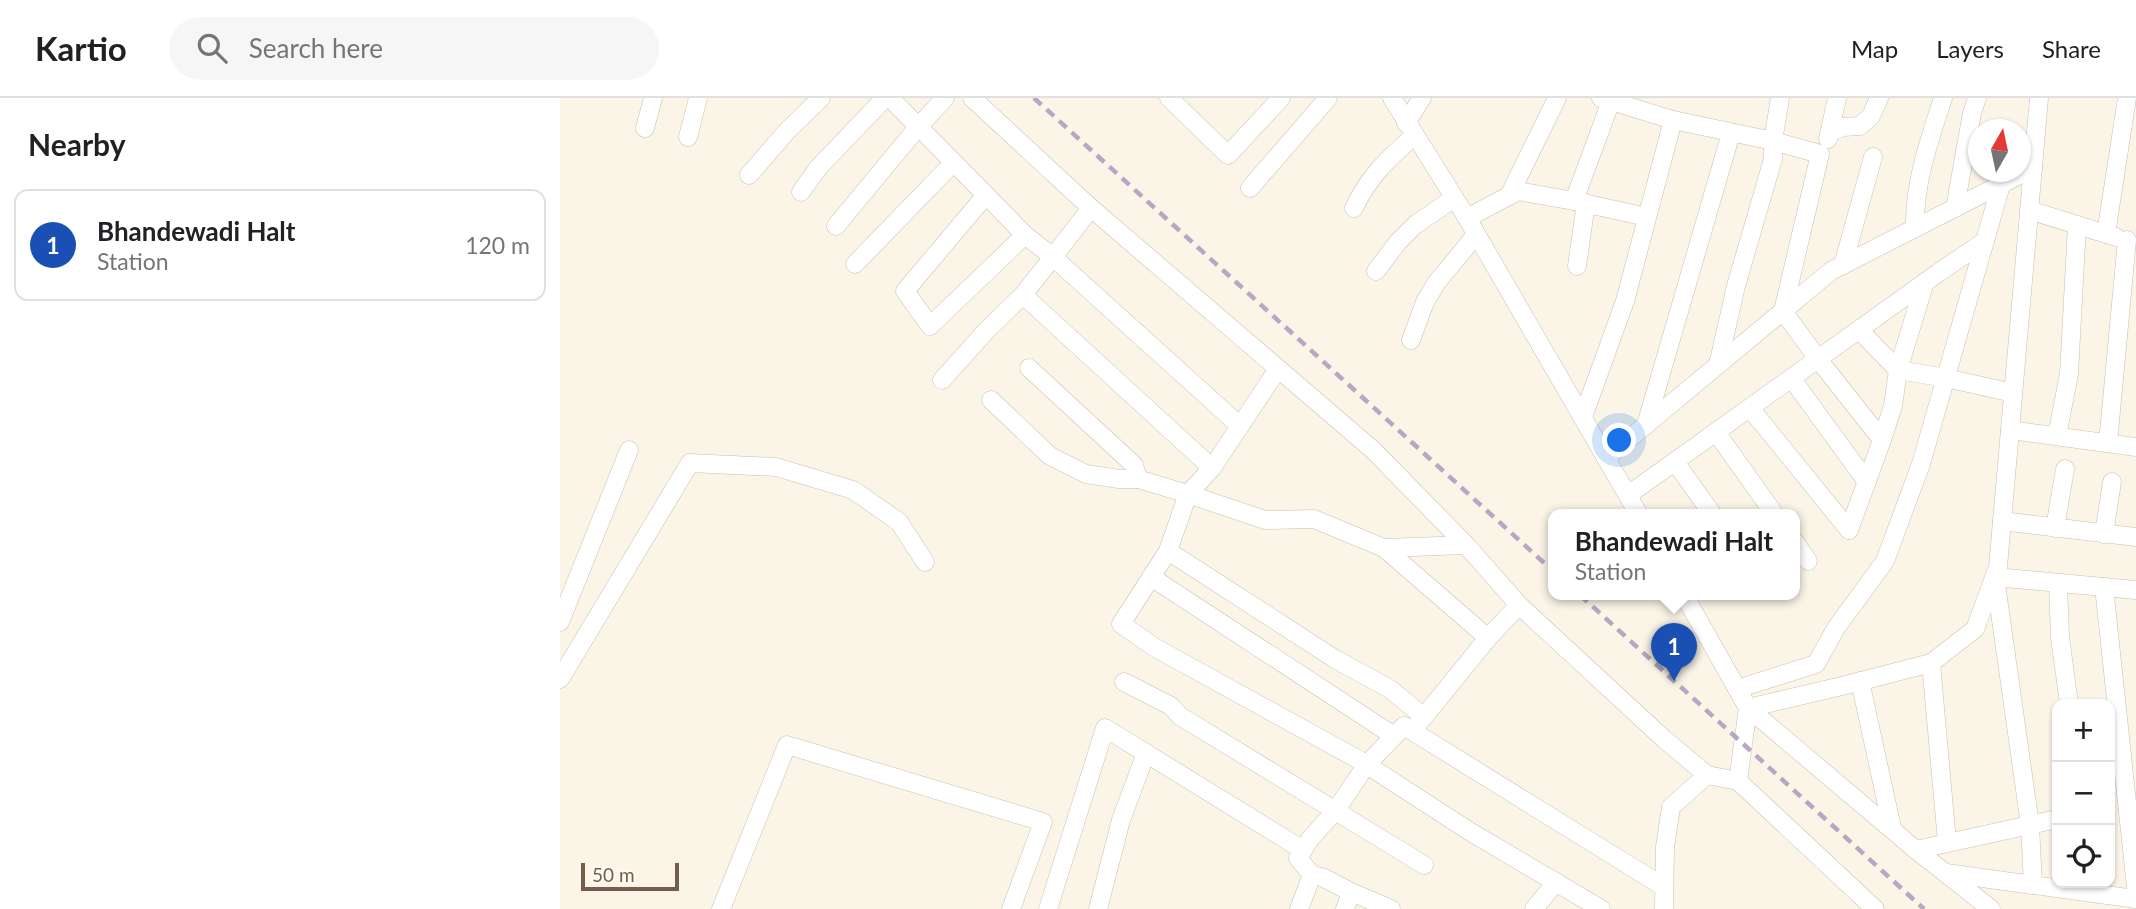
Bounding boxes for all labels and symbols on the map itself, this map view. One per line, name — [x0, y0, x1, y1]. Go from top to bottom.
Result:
north arrow — [1968, 119, 2031, 182]
your location — [1602, 423, 1636, 457]
pin: 1 — [1651, 623, 1697, 681]
scale bar — [581, 860, 679, 892]

